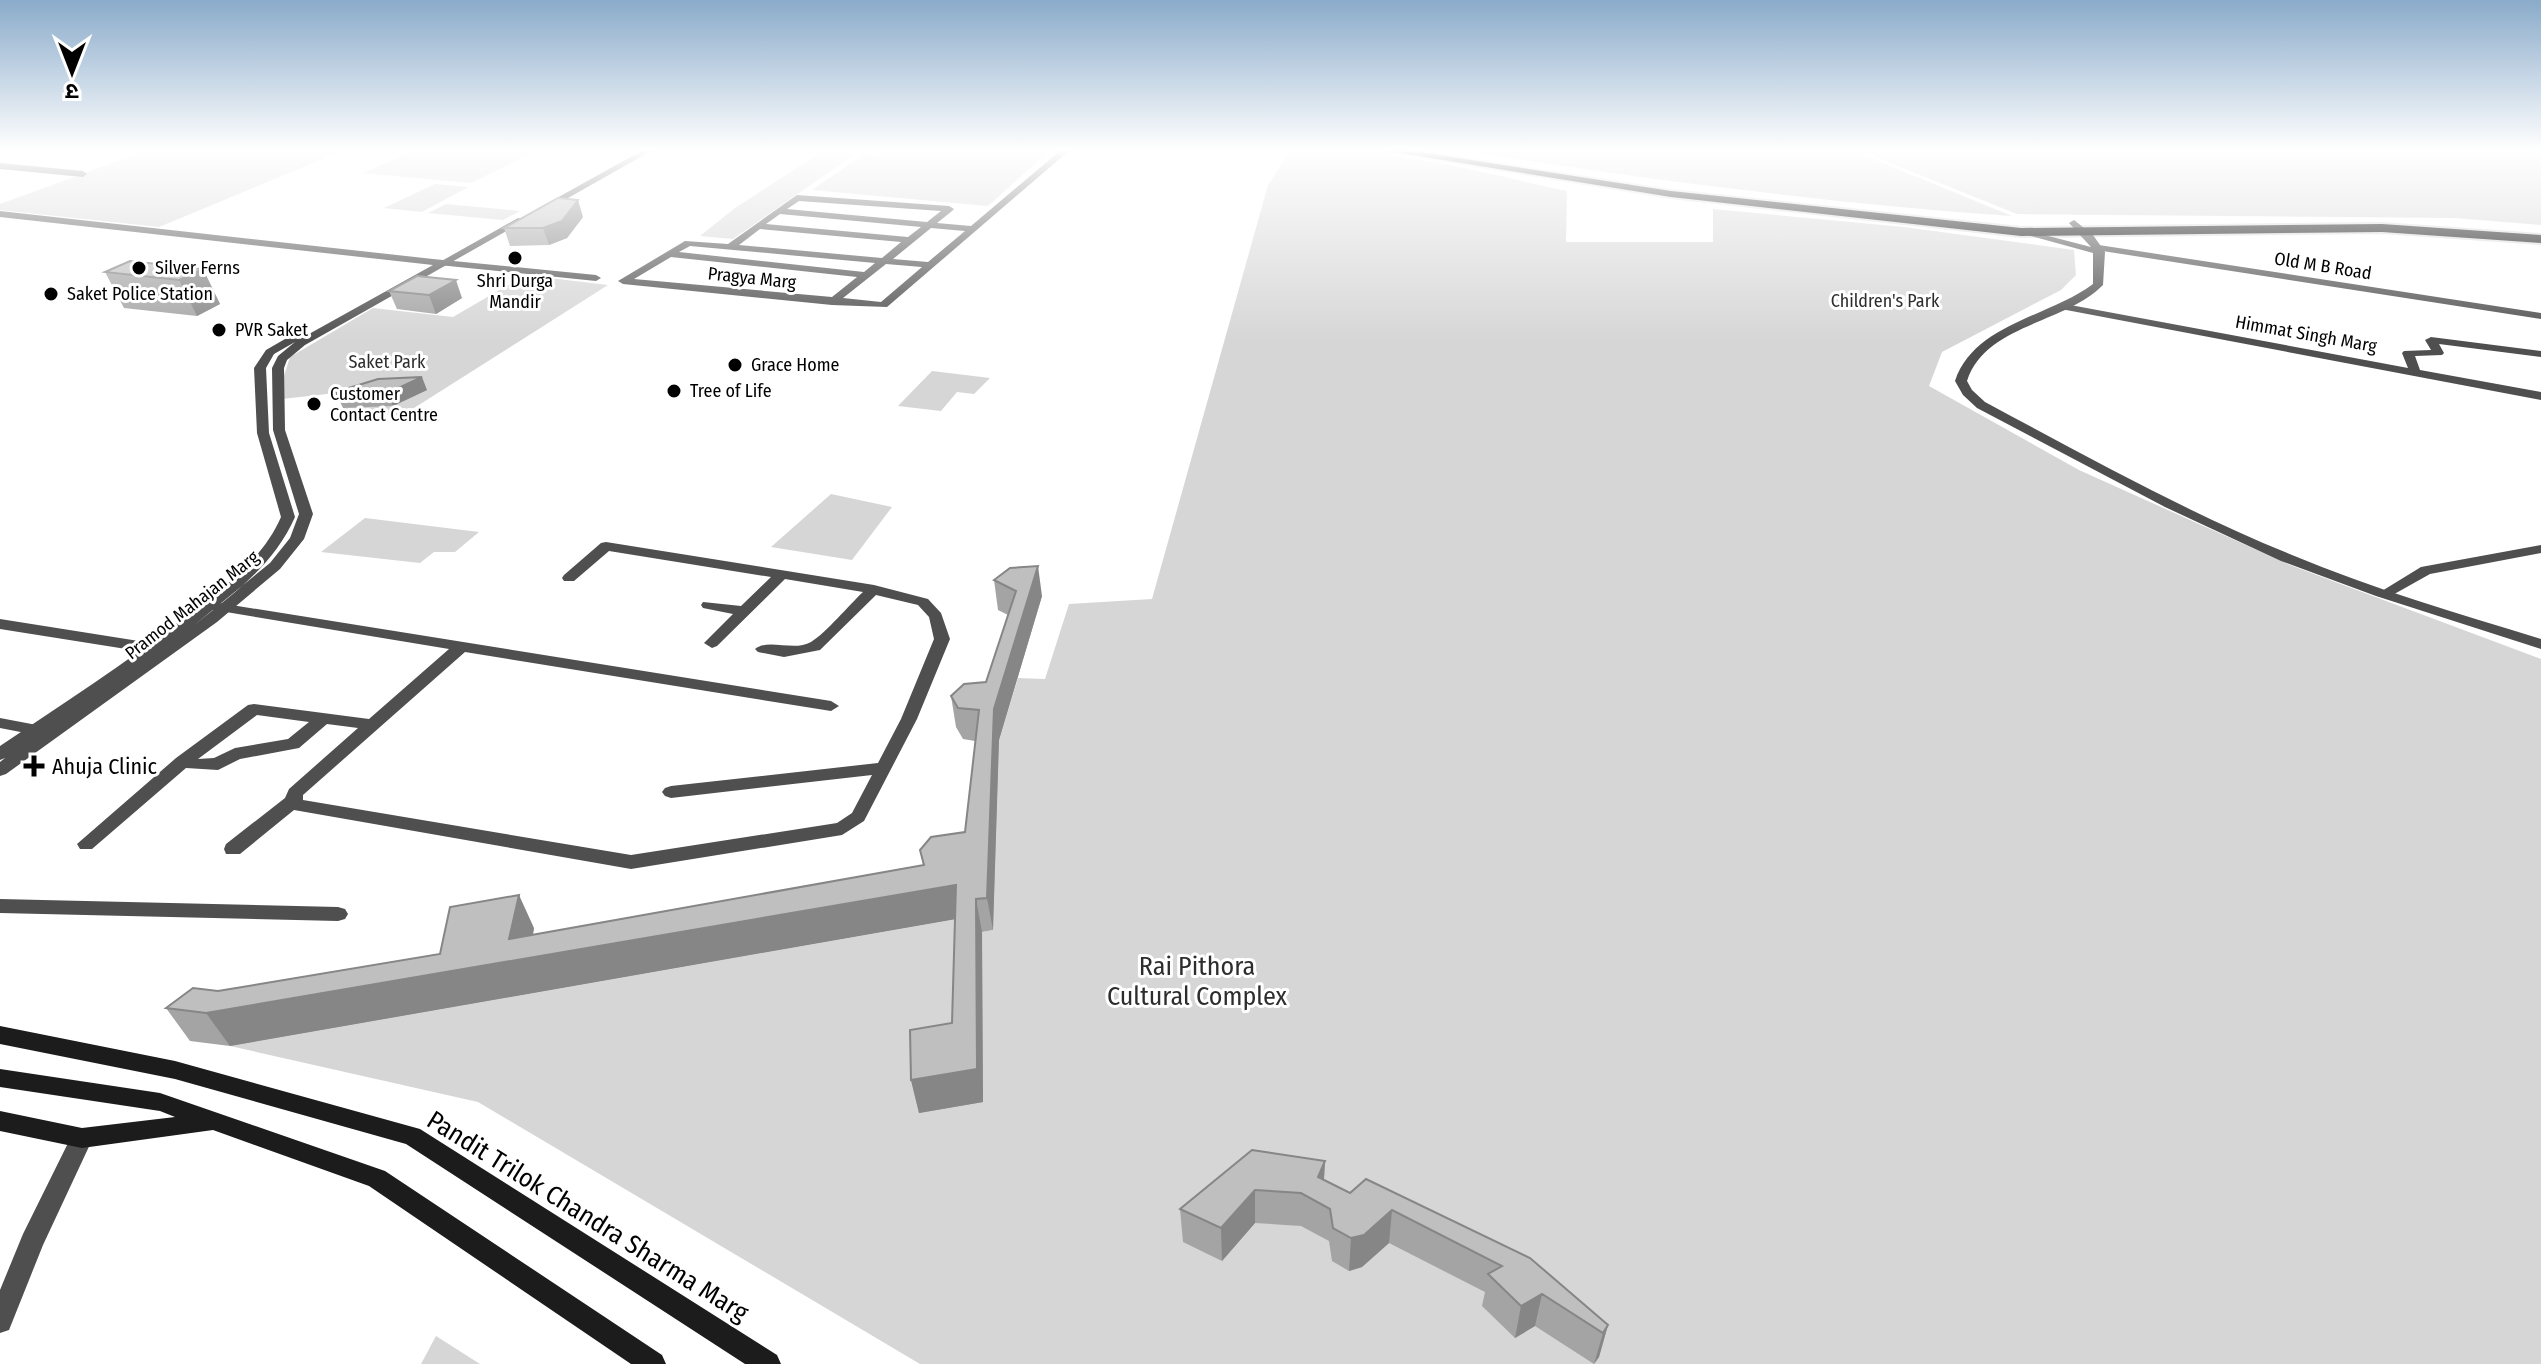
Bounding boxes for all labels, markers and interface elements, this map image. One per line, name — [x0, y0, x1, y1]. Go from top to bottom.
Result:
north arrow — [32, 32, 112, 112]
text: उ — [64, 78, 78, 105]
street label: Old M B Road — [2273, 247, 2373, 285]
marker: Shri Durga Mandir — [506, 249, 524, 267]
place label: Silver Ferns — [155, 257, 240, 279]
marker: Silver Ferns — [130, 259, 148, 277]
street label: Pragya Marg — [707, 262, 798, 294]
place label: Shri Durga Mandir — [477, 270, 553, 313]
place label: Saket Police Station — [67, 283, 213, 305]
marker: Saket Police Station — [42, 285, 60, 303]
park label: Children's Park — [1831, 290, 1940, 312]
street label: Himmat Singh Marg — [2234, 311, 2379, 357]
place label: PVR Saket — [235, 319, 308, 341]
marker: PVR Saket — [210, 321, 228, 339]
park label: Saket Park — [349, 351, 426, 373]
place label: Grace Home — [751, 354, 840, 376]
marker: Grace Home — [726, 356, 744, 374]
place label: Tree of Life — [690, 380, 772, 402]
marker: Tree of Life — [665, 382, 683, 400]
place label: Customer Contact Centre — [330, 383, 438, 426]
marker: Customer Contact Centre — [305, 395, 323, 413]
street label: Pramod Mahajan Marg — [121, 546, 264, 664]
place label: Ahuja Clinic — [52, 753, 158, 780]
marker: Ahuja Clinic — [23, 755, 45, 777]
park label: Rai Pithora Cultural Complex — [1107, 951, 1288, 1012]
street label: Pandit Trilok Chandra Sharma Marg — [421, 1104, 755, 1329]

